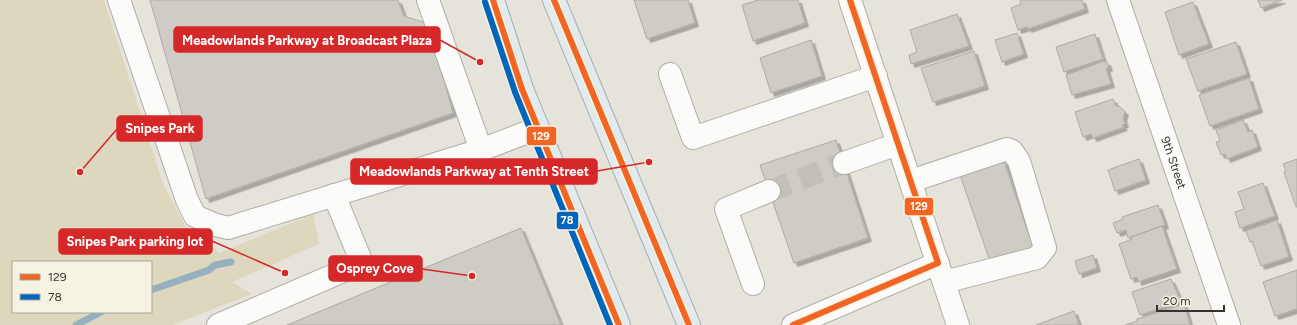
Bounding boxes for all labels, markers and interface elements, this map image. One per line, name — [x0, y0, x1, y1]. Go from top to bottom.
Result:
callout: Meadowlands Parkway at Broadcast Plaza — [174, 27, 440, 52]
text: Meadowlands Parkway at Broadcast Plaza — [182, 33, 432, 48]
callout: Snipes Park — [117, 116, 202, 141]
text: Snipes Park — [125, 121, 195, 136]
line badge: 129 — [526, 126, 557, 146]
text: 129 — [532, 130, 550, 143]
street label: 9th Street — [1158, 135, 1189, 191]
callout: Meadowlands Parkway at Tenth Street — [351, 159, 597, 184]
text: Meadowlands Parkway at Tenth Street — [359, 164, 589, 179]
line badge: 129 — [904, 197, 934, 216]
text: 129 — [910, 200, 928, 213]
line badge: 78 — [556, 211, 579, 230]
text: 78 — [561, 214, 574, 227]
callout: Snipes Park parking lot — [59, 229, 212, 254]
text: Snipes Park parking lot — [67, 234, 203, 249]
callout: Osprey Cove — [329, 256, 422, 281]
legend — [12, 261, 152, 313]
text: Osprey Cove — [336, 261, 414, 276]
text: 129 — [48, 270, 67, 284]
scale bar — [1157, 287, 1224, 313]
text: 78 — [48, 290, 62, 304]
text: 20 m — [1163, 294, 1191, 308]

